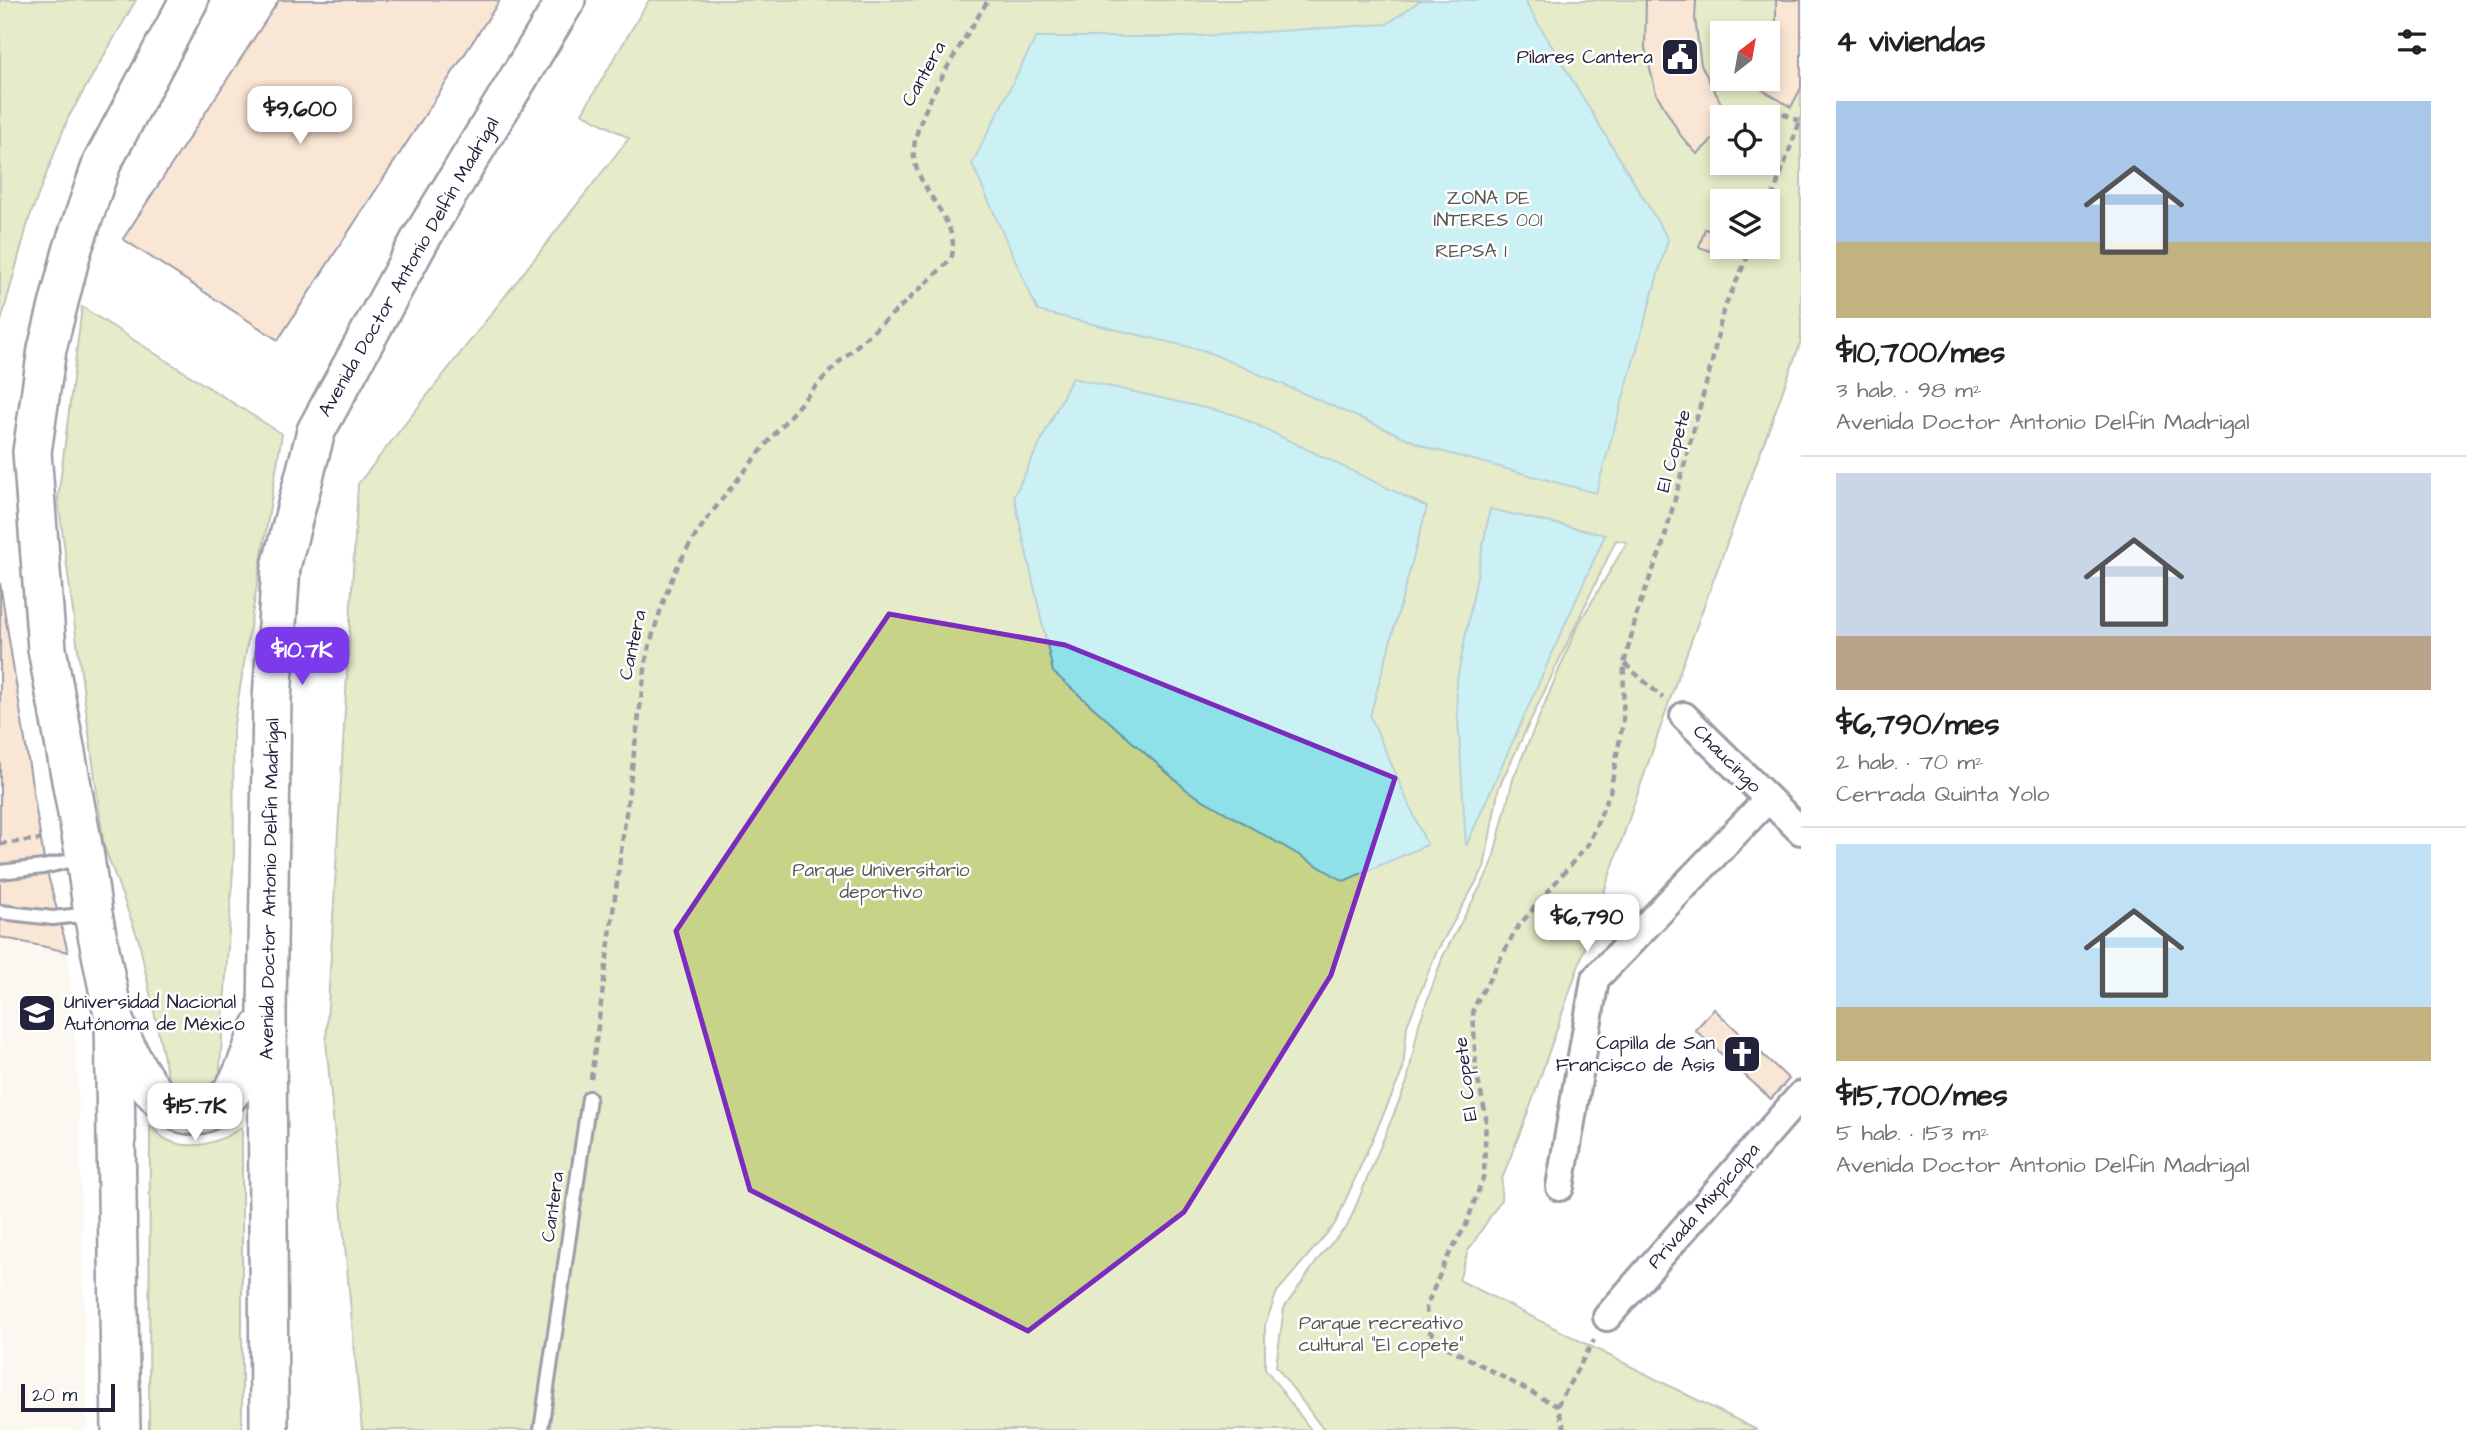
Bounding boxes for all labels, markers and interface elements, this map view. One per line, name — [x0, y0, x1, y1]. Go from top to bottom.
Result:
north arrow — [1710, 21, 1780, 91]
map controls — [1710, 21, 1780, 259]
text: 4 viviendas — [1836, 21, 1986, 63]
icon: filters — [2393, 23, 2431, 61]
street label: Cantera — [895, 36, 953, 111]
public building icon: Pilares Cantera — [1659, 36, 1701, 78]
place label: Pilares Cantera — [1517, 44, 1653, 71]
pin: $9,600 — [243, 86, 357, 146]
text: $9,600 — [263, 93, 337, 125]
button: locate — [1710, 105, 1780, 175]
street label: Avenida Doctor Antonio Delfín Madrigal — [312, 112, 507, 422]
icon: home — [2071, 147, 2197, 273]
park label: ZONA DE INTERES 001 — [1434, 185, 1543, 234]
button: layers — [1710, 189, 1780, 259]
park label: REPSA 1 — [1435, 238, 1507, 265]
text: $10,700/mes — [1836, 332, 2005, 374]
text: 3 hab. · 98 m² — [1836, 374, 1982, 406]
text: Avenida Doctor Antonio Delfín Madrigal — [1836, 406, 2250, 438]
street label: El Copete — [1650, 407, 1698, 495]
icon: home — [2071, 519, 2197, 645]
street label: Cantera — [612, 607, 654, 682]
pin: $10.7K — [245, 628, 359, 687]
text: $10.7K — [271, 634, 333, 666]
text: $6,790/mes — [1836, 704, 2000, 746]
street label: Avenida Doctor Antonio Delfín Madrigal — [254, 718, 287, 1060]
street label: Chaucingo — [1686, 719, 1768, 800]
text: 2 hab. · 70 m² — [1836, 746, 1984, 778]
text: Cerrada Quinta Yolo — [1836, 778, 2050, 810]
park label: Parque Universitario deportivo — [792, 857, 970, 906]
icon: home — [2071, 890, 2197, 1016]
pin: $6,790 — [1530, 894, 1644, 954]
text: $6,790 — [1550, 901, 1624, 933]
place label: Universidad Nacional Autónoma de México — [64, 989, 245, 1038]
school or university icon: Universidad Nacional Autónoma de México — [16, 992, 58, 1034]
place label: Capilla de San Francisco de Asis — [1556, 1030, 1715, 1079]
church icon: Capilla de San Francisco de Asis — [1721, 1033, 1763, 1075]
street label: El Copete — [1447, 1035, 1485, 1123]
text: $15,700/mes — [1836, 1075, 2008, 1117]
pin: $15.7K — [138, 1084, 252, 1143]
text: $15.7K — [163, 1090, 227, 1122]
text: 5 hab. · 153 m² — [1836, 1117, 1989, 1149]
street label: Privada Mixpicolpa — [1642, 1137, 1767, 1275]
text: Avenida Doctor Antonio Delfín Madrigal — [1836, 1149, 2250, 1181]
street label: Cantera — [535, 1170, 571, 1244]
park label: Parque recreativo cultural "El copete" — [1298, 1310, 1464, 1359]
scale bar — [21, 1381, 116, 1413]
text: 20 m — [32, 1382, 77, 1409]

